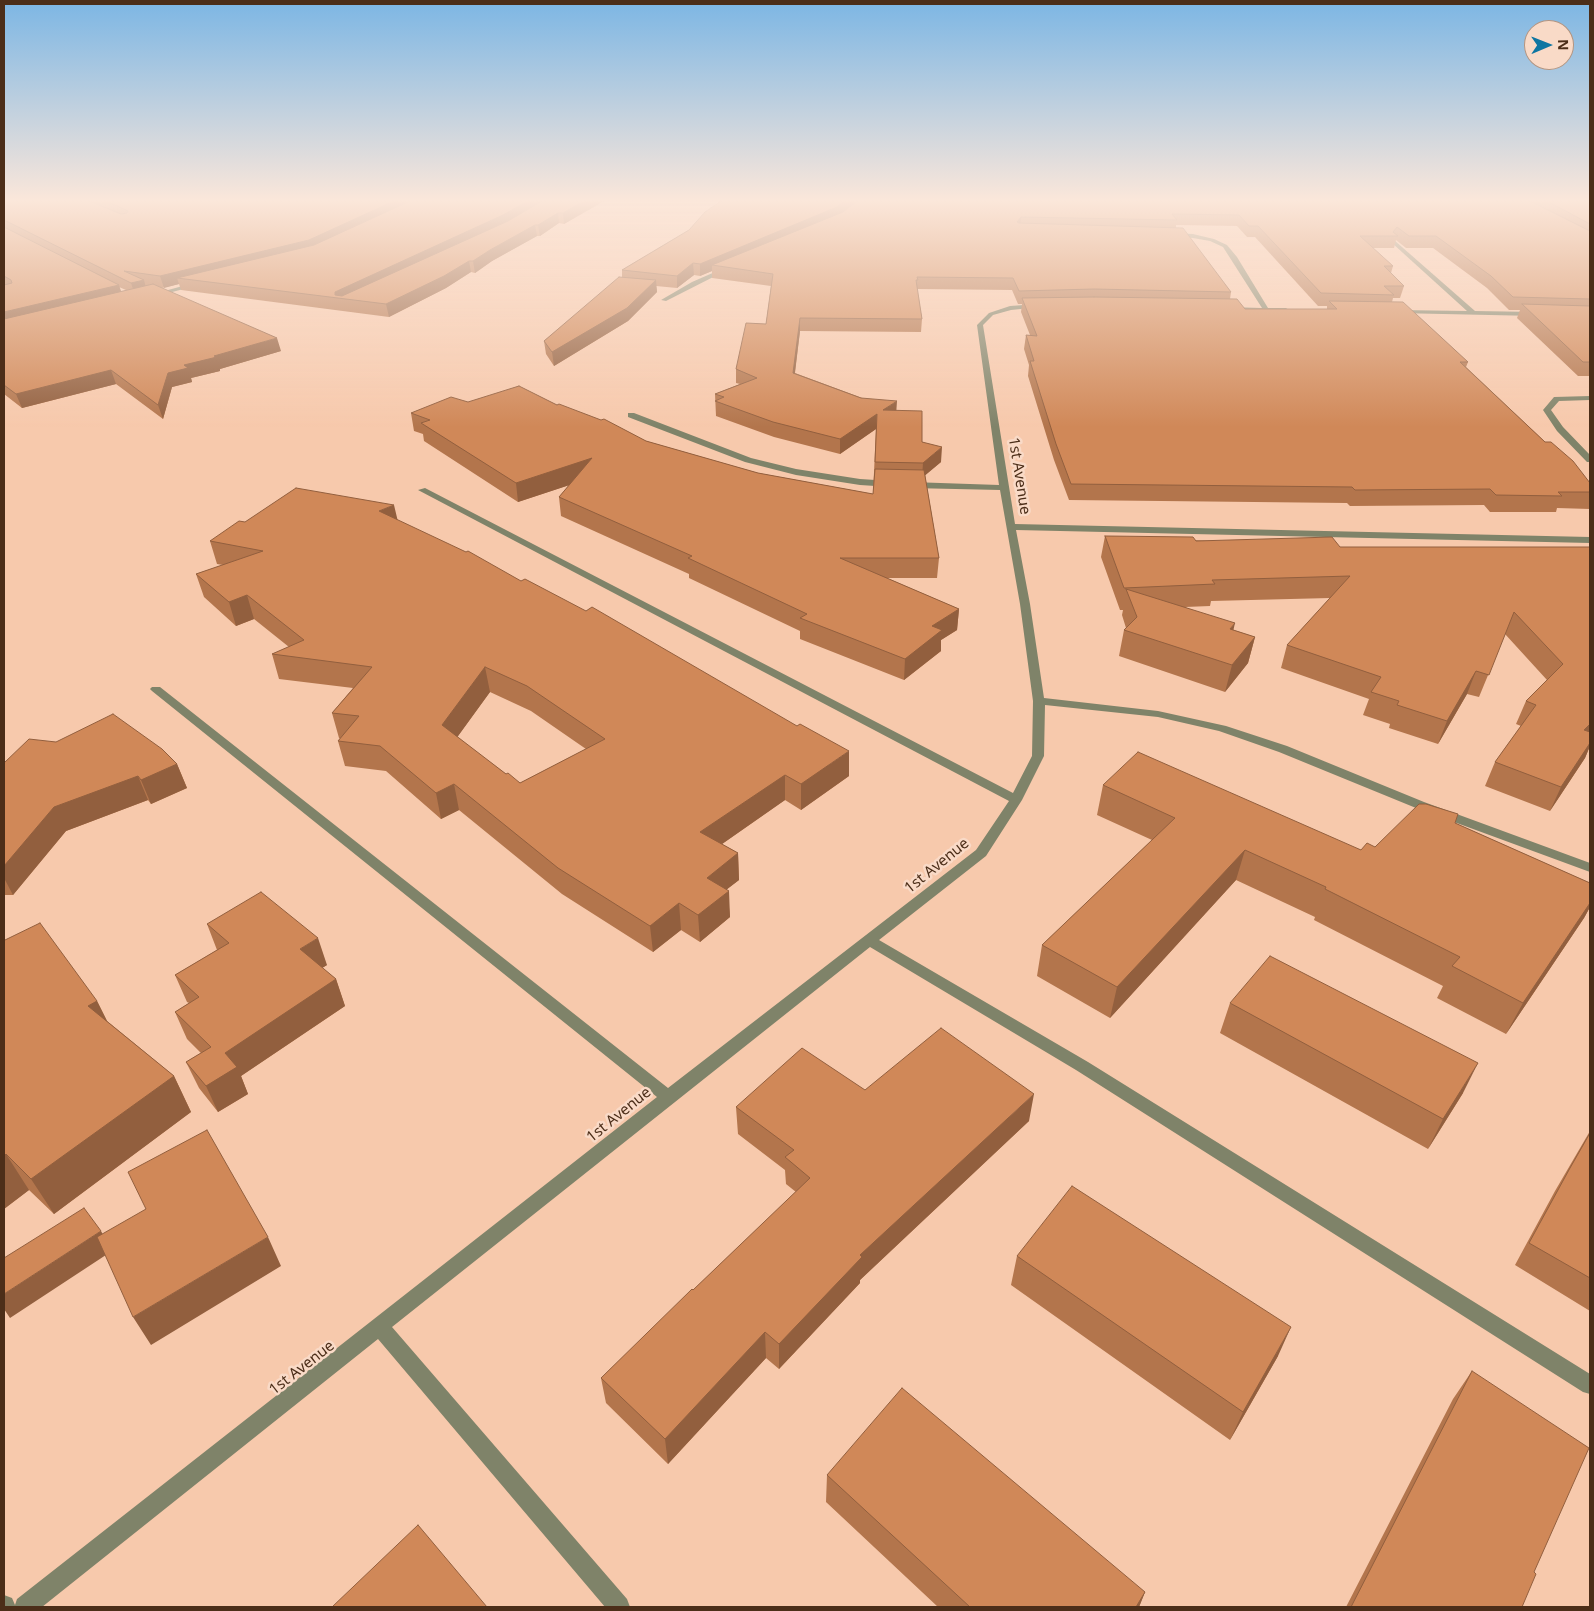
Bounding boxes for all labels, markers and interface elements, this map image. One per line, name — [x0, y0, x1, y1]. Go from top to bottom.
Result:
north arrow — [1524, 20, 1574, 70]
text: N — [1554, 39, 1573, 51]
street label: 1st Avenue — [1004, 436, 1034, 516]
street label: 1st Avenue — [901, 835, 973, 897]
street label: 1st Avenue — [583, 1084, 655, 1146]
street label: 1st Avenue — [266, 1337, 338, 1399]

